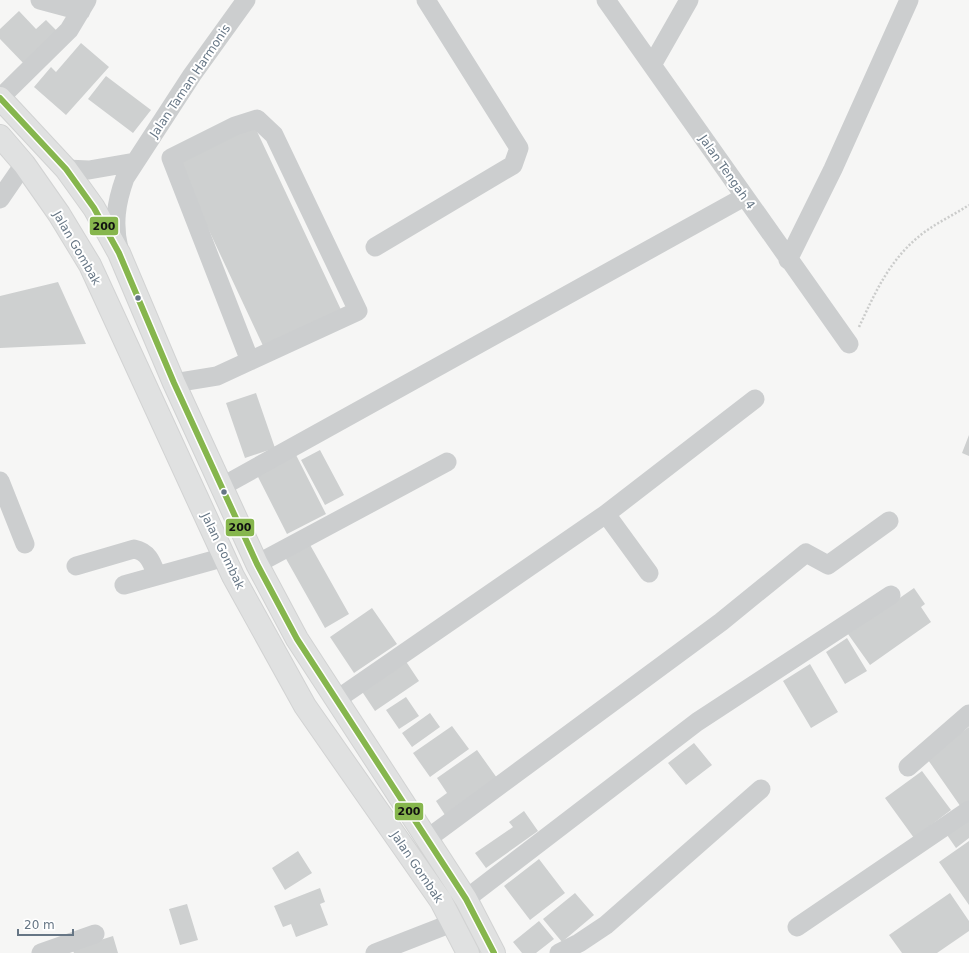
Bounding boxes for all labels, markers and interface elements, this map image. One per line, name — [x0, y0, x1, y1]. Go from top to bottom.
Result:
street label: Jalan Taman Harmonis — [146, 22, 233, 141]
street label: Jalan Tengah 4 — [696, 131, 758, 212]
street label: Jalan Gombak — [50, 208, 104, 288]
line badge: 200 — [89, 216, 119, 236]
text: 200 — [93, 220, 116, 233]
unlabelled marker — [133, 293, 143, 303]
unlabelled marker — [219, 487, 229, 497]
street label: Jalan Gombak — [198, 510, 248, 592]
line badge: 200 — [225, 518, 255, 537]
text: 200 — [229, 521, 252, 534]
line badge: 200 — [394, 802, 424, 821]
text: 200 — [398, 805, 421, 818]
street label: Jalan Gombak — [387, 828, 446, 905]
scale bar — [18, 911, 73, 937]
text: 20 m — [24, 918, 55, 932]

